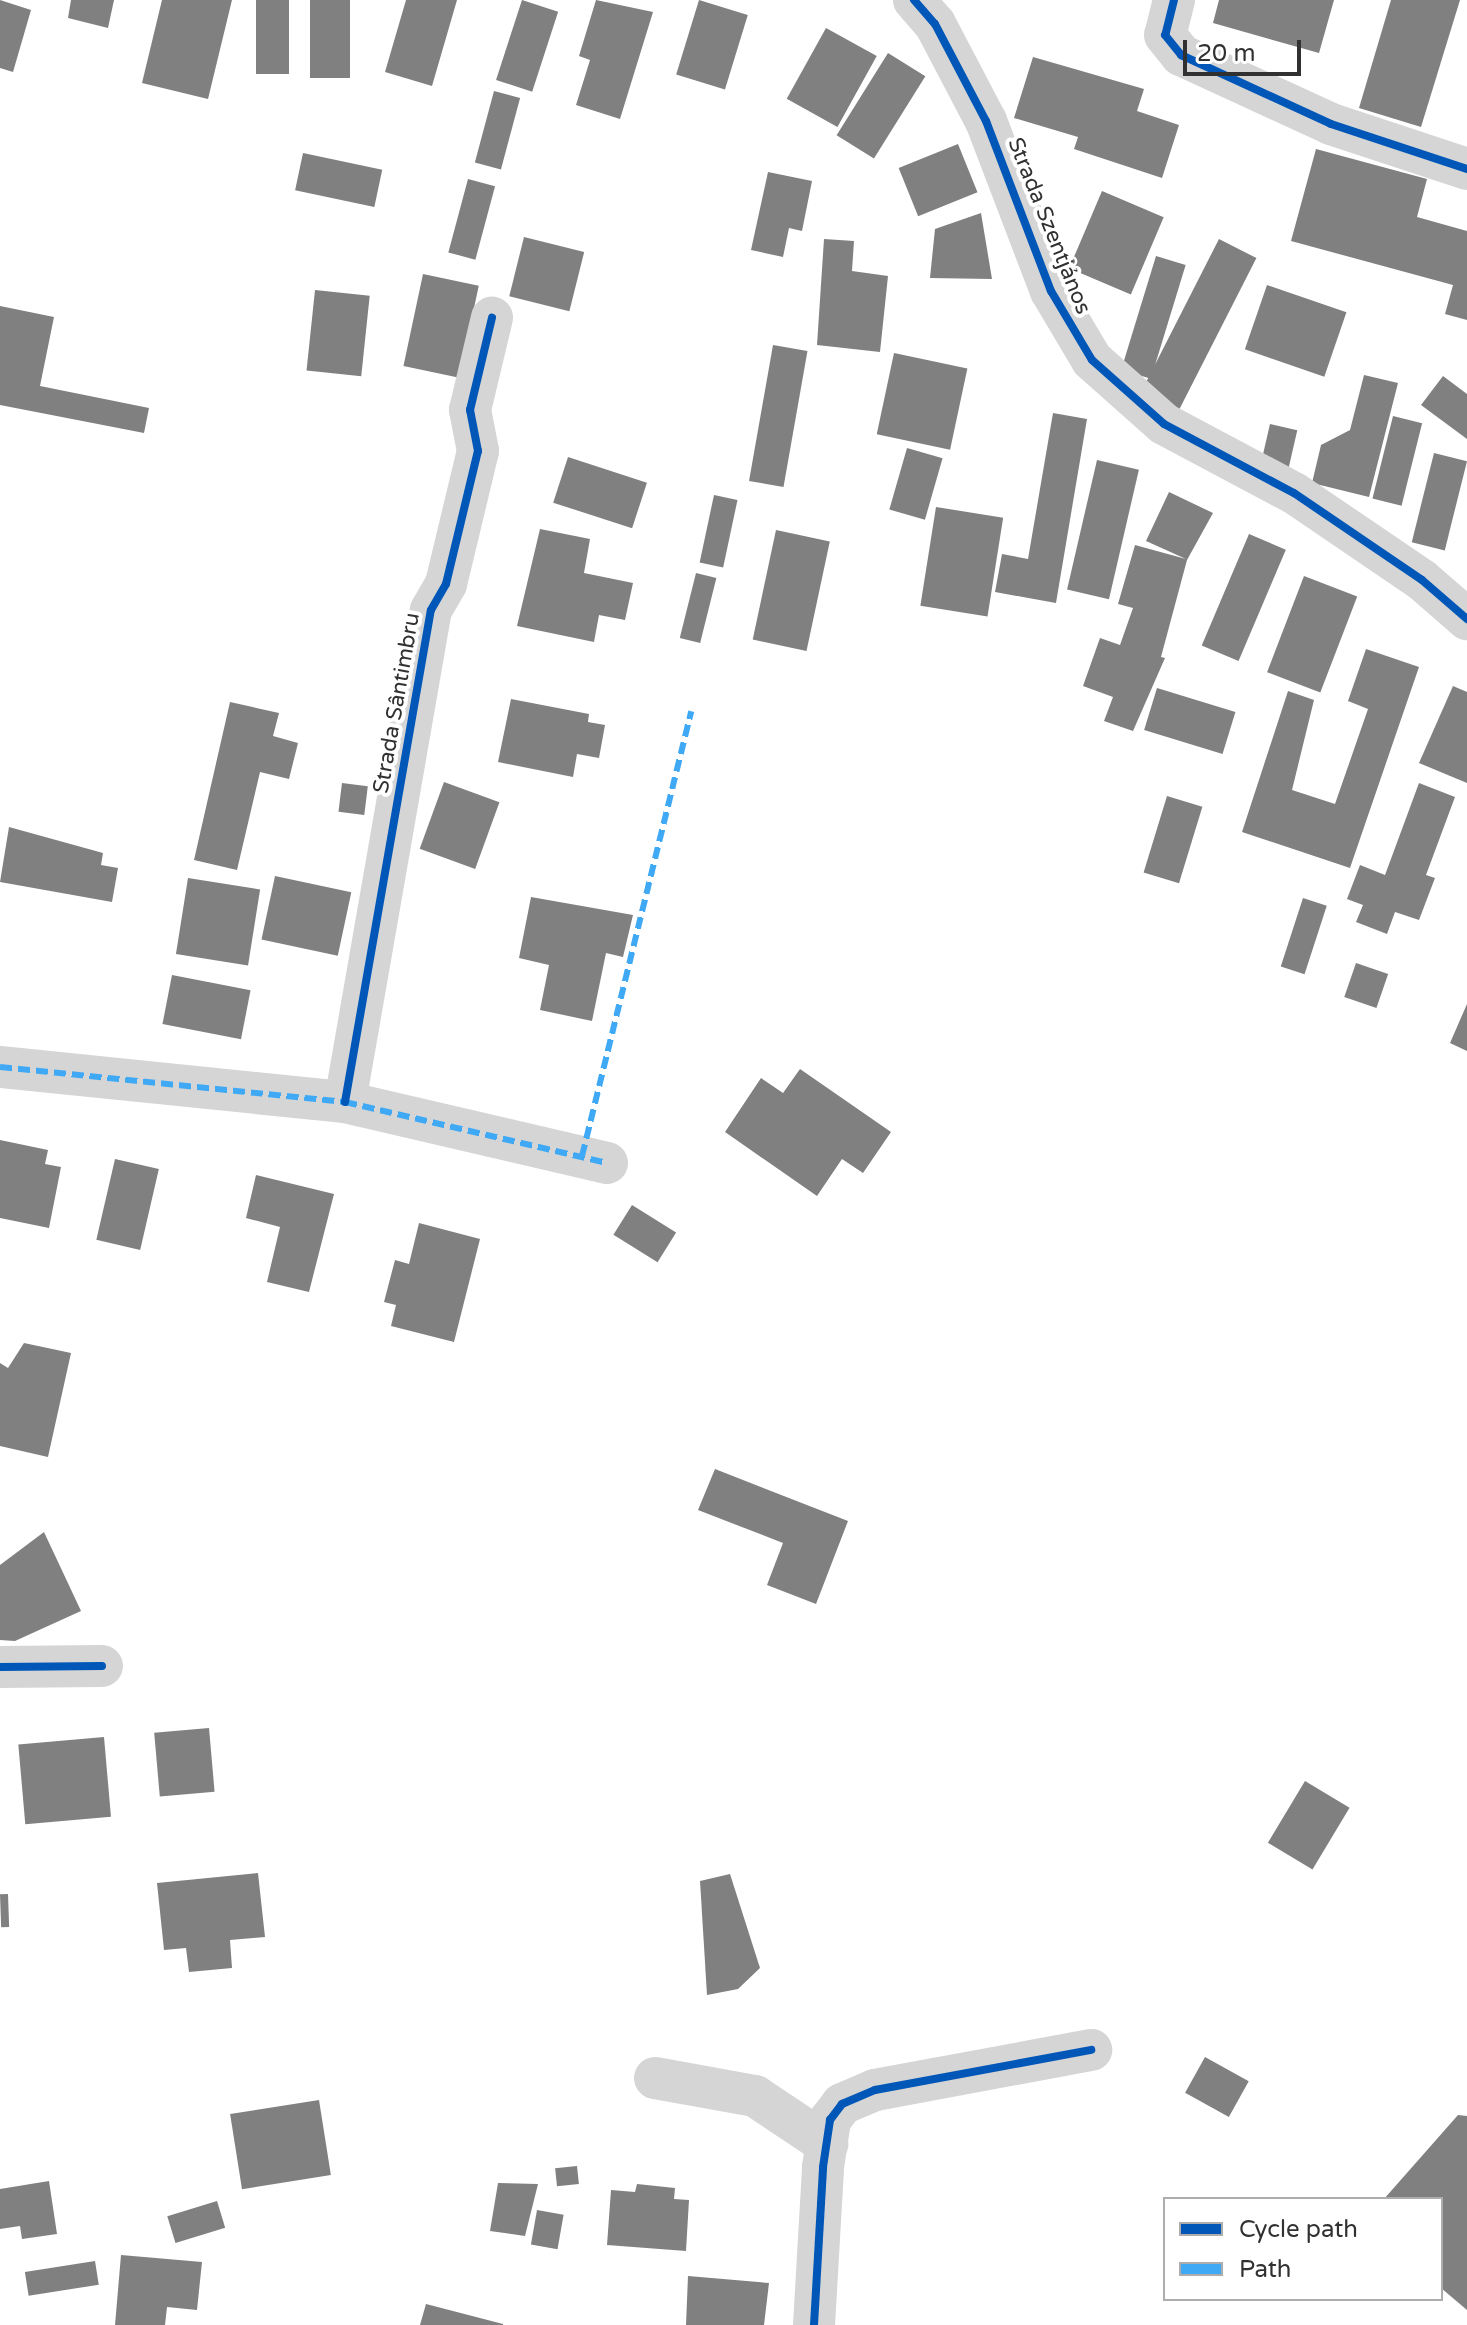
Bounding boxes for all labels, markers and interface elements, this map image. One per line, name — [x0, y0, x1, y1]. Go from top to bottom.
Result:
scale bar — [1187, 24, 1305, 74]
text: 20 m — [1197, 39, 1255, 68]
street label: Strada Szentjános — [1002, 134, 1096, 318]
street label: Strada Sântimbru — [368, 611, 426, 795]
legend — [1163, 2197, 1443, 2301]
text: Cycle path — [1239, 2215, 1358, 2244]
text: Path — [1239, 2255, 1292, 2284]

